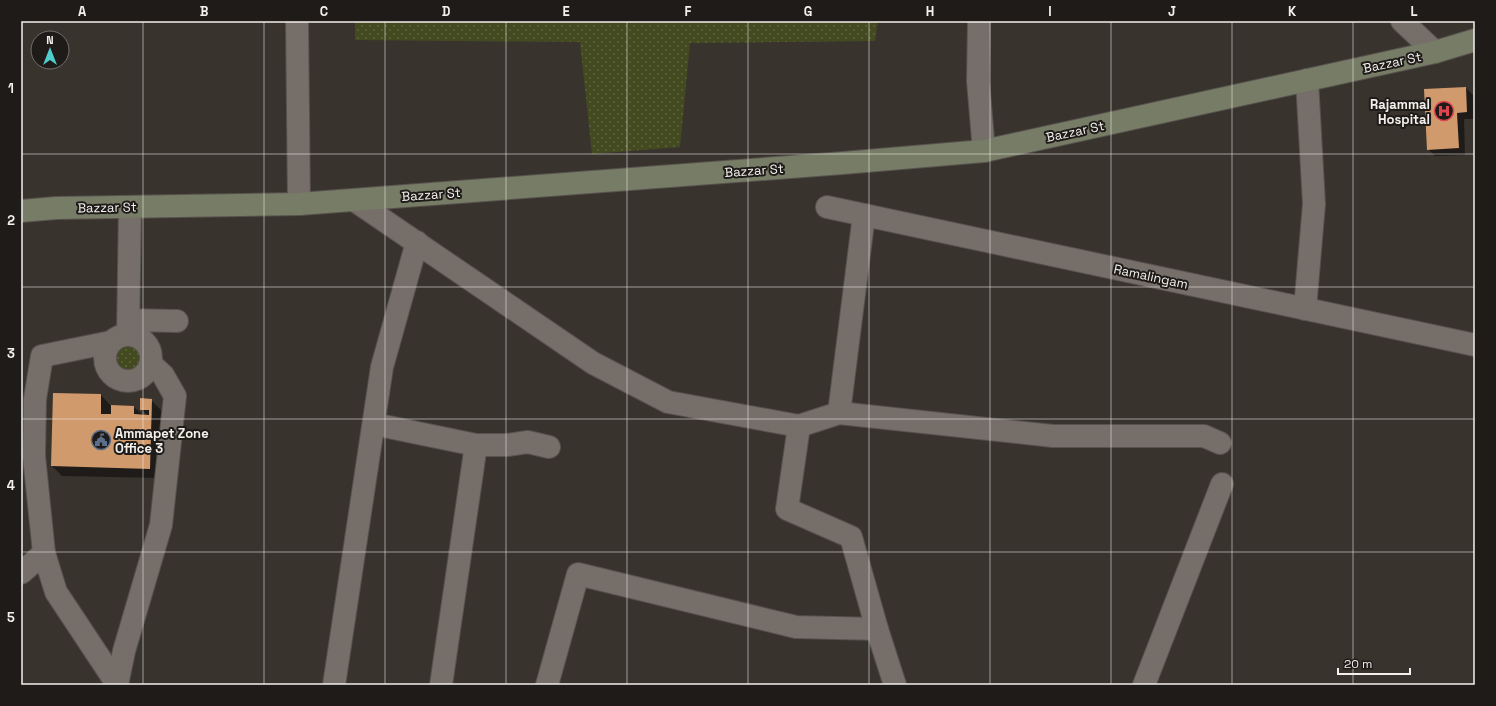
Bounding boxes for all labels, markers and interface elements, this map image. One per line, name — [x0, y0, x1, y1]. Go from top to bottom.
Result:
text: A — [78, 3, 87, 20]
text: B — [200, 3, 209, 20]
text: C — [320, 3, 328, 20]
text: D — [442, 3, 451, 20]
text: E — [562, 3, 570, 20]
text: F — [685, 3, 692, 20]
text: G — [804, 3, 812, 20]
text: H — [926, 3, 934, 20]
text: I — [1048, 3, 1052, 20]
text: J — [1168, 3, 1176, 20]
text: K — [1288, 3, 1297, 20]
text: L — [1410, 3, 1418, 20]
north arrow — [30, 30, 70, 70]
text: N — [46, 33, 54, 47]
street label: Bazzar St — [1361, 48, 1423, 77]
text: 1 — [8, 80, 14, 97]
place label: Rajammal Hospital — [1370, 96, 1430, 128]
hospital icon: Rajammal Hospital — [1433, 100, 1455, 122]
street label: Bazzar St — [1044, 117, 1106, 146]
street label: Bazzar St — [724, 160, 784, 181]
street label: Bazzar St — [401, 184, 461, 205]
street label: Bazzar St — [77, 198, 137, 217]
text: 2 — [7, 212, 15, 229]
street label: Ramalingam — [1112, 260, 1190, 293]
text: 3 — [7, 345, 15, 362]
place label: Ammapet Zone Office 3 — [115, 425, 209, 457]
public building icon: Ammapet Zone Office 3 — [90, 429, 112, 451]
text: 4 — [7, 477, 15, 494]
text: 5 — [7, 609, 15, 626]
scale bar — [1338, 650, 1410, 676]
text: 20 m — [1344, 656, 1372, 672]

